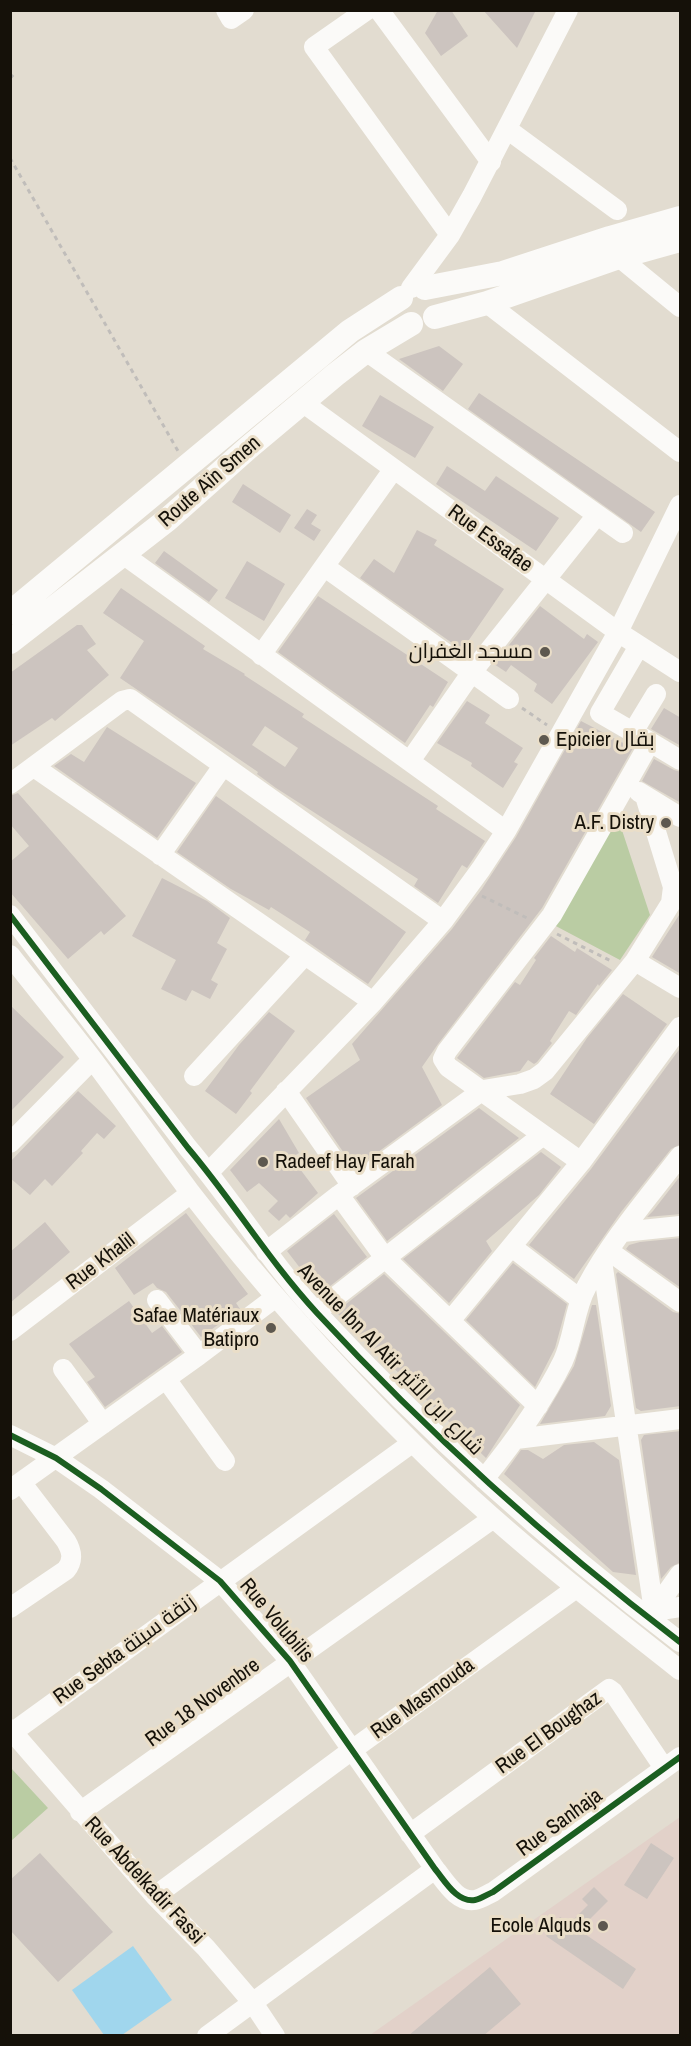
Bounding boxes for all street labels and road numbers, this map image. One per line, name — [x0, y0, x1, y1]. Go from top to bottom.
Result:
street label: Route Aïn Smen — [154, 431, 266, 533]
street label: Rue Essafae — [443, 500, 537, 578]
street label: Rue Khalil — [62, 1228, 140, 1296]
street label: Avenue Ibn Al Atir شارع ابن الأثير — [292, 1259, 488, 1461]
street label: Rue Volubilis — [234, 1574, 318, 1668]
street label: Rue Sebta زنقة سبتة — [49, 1590, 201, 1710]
street label: Rue 18 Novenbre — [141, 1653, 265, 1753]
street label: Rue Masmouda — [366, 1653, 480, 1745]
street label: Rue El Boughaz — [491, 1686, 607, 1780]
street label: Rue Sanhaja — [512, 1784, 608, 1862]
street label: Rue Abdelkadir Fassi — [79, 1812, 209, 1950]

